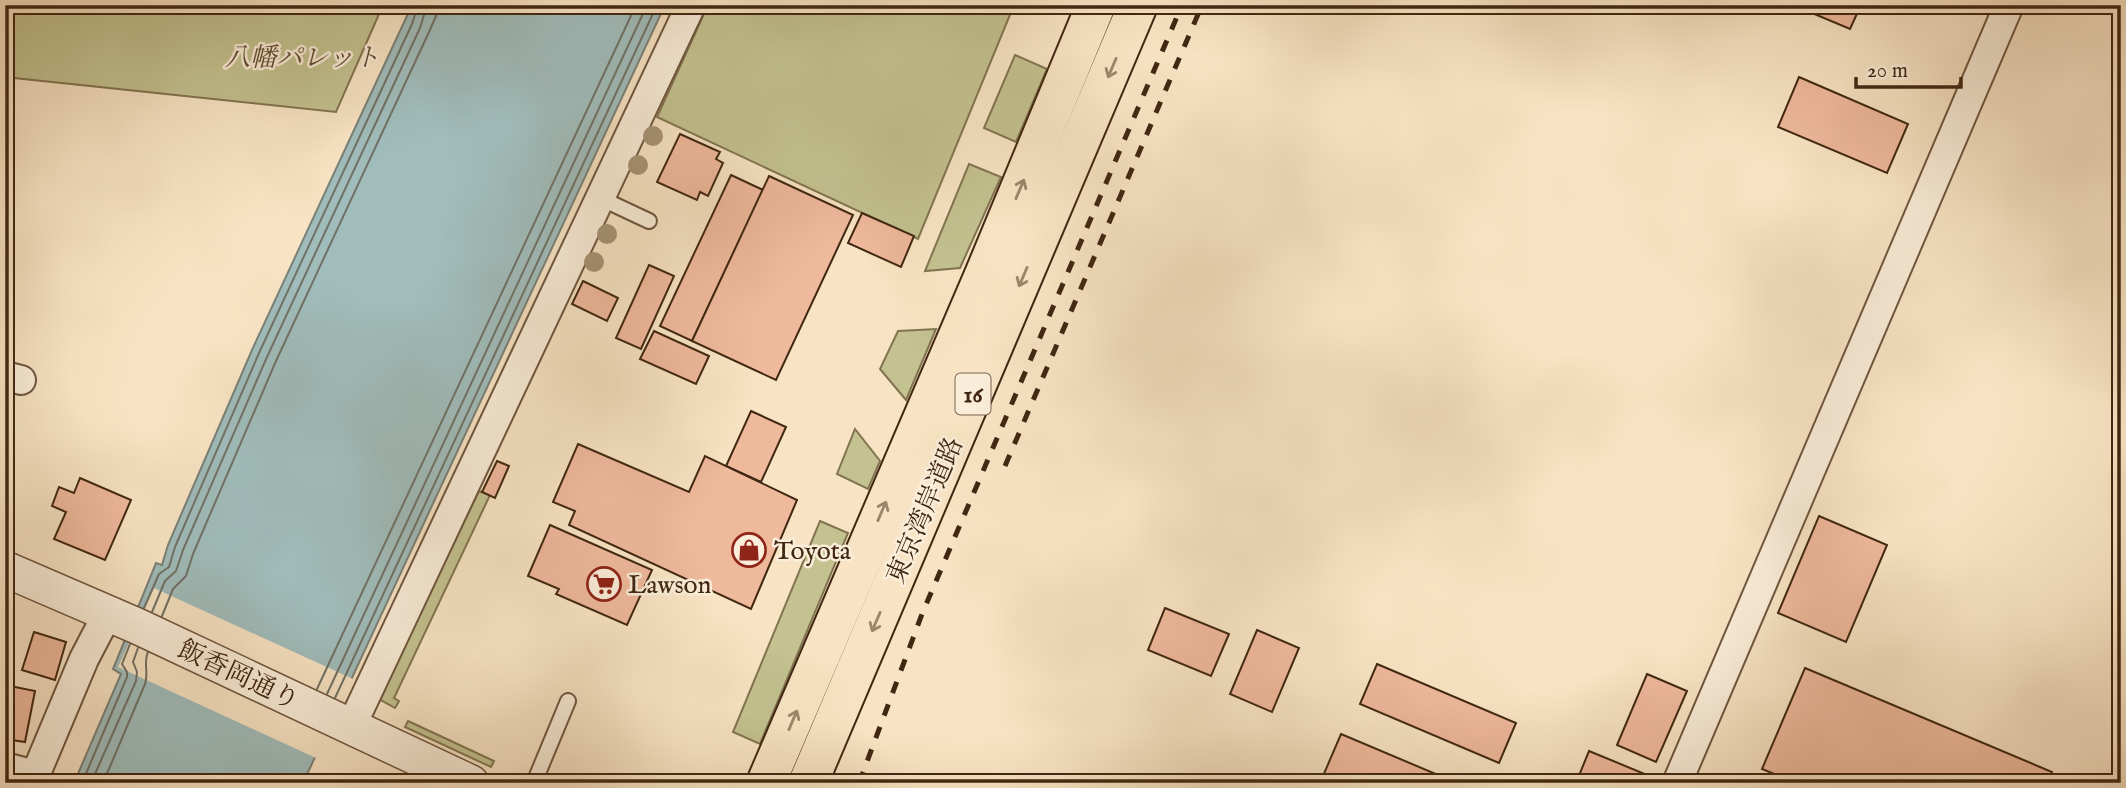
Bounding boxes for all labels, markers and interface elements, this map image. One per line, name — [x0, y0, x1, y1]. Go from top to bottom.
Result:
park label: 八幡パレット — [224, 42, 380, 75]
scale bar — [1856, 46, 1962, 90]
one-way arrow — [1105, 57, 1118, 78]
text: 20 m — [1867, 58, 1908, 85]
one-way arrow — [1014, 179, 1027, 200]
one-way arrow — [1016, 266, 1029, 288]
road number: 16 — [956, 374, 990, 414]
street label: 東京湾岸道路 — [880, 432, 971, 589]
one-way arrow — [877, 501, 890, 522]
shop icon: Toyota — [730, 531, 768, 569]
place label: Toyota — [774, 535, 852, 568]
supermarket icon: Lawson — [585, 565, 623, 603]
place label: Lawson — [628, 569, 712, 602]
one-way arrow — [869, 611, 882, 632]
street label: 飯香岡通り — [172, 633, 304, 718]
one-way arrow — [787, 710, 800, 731]

